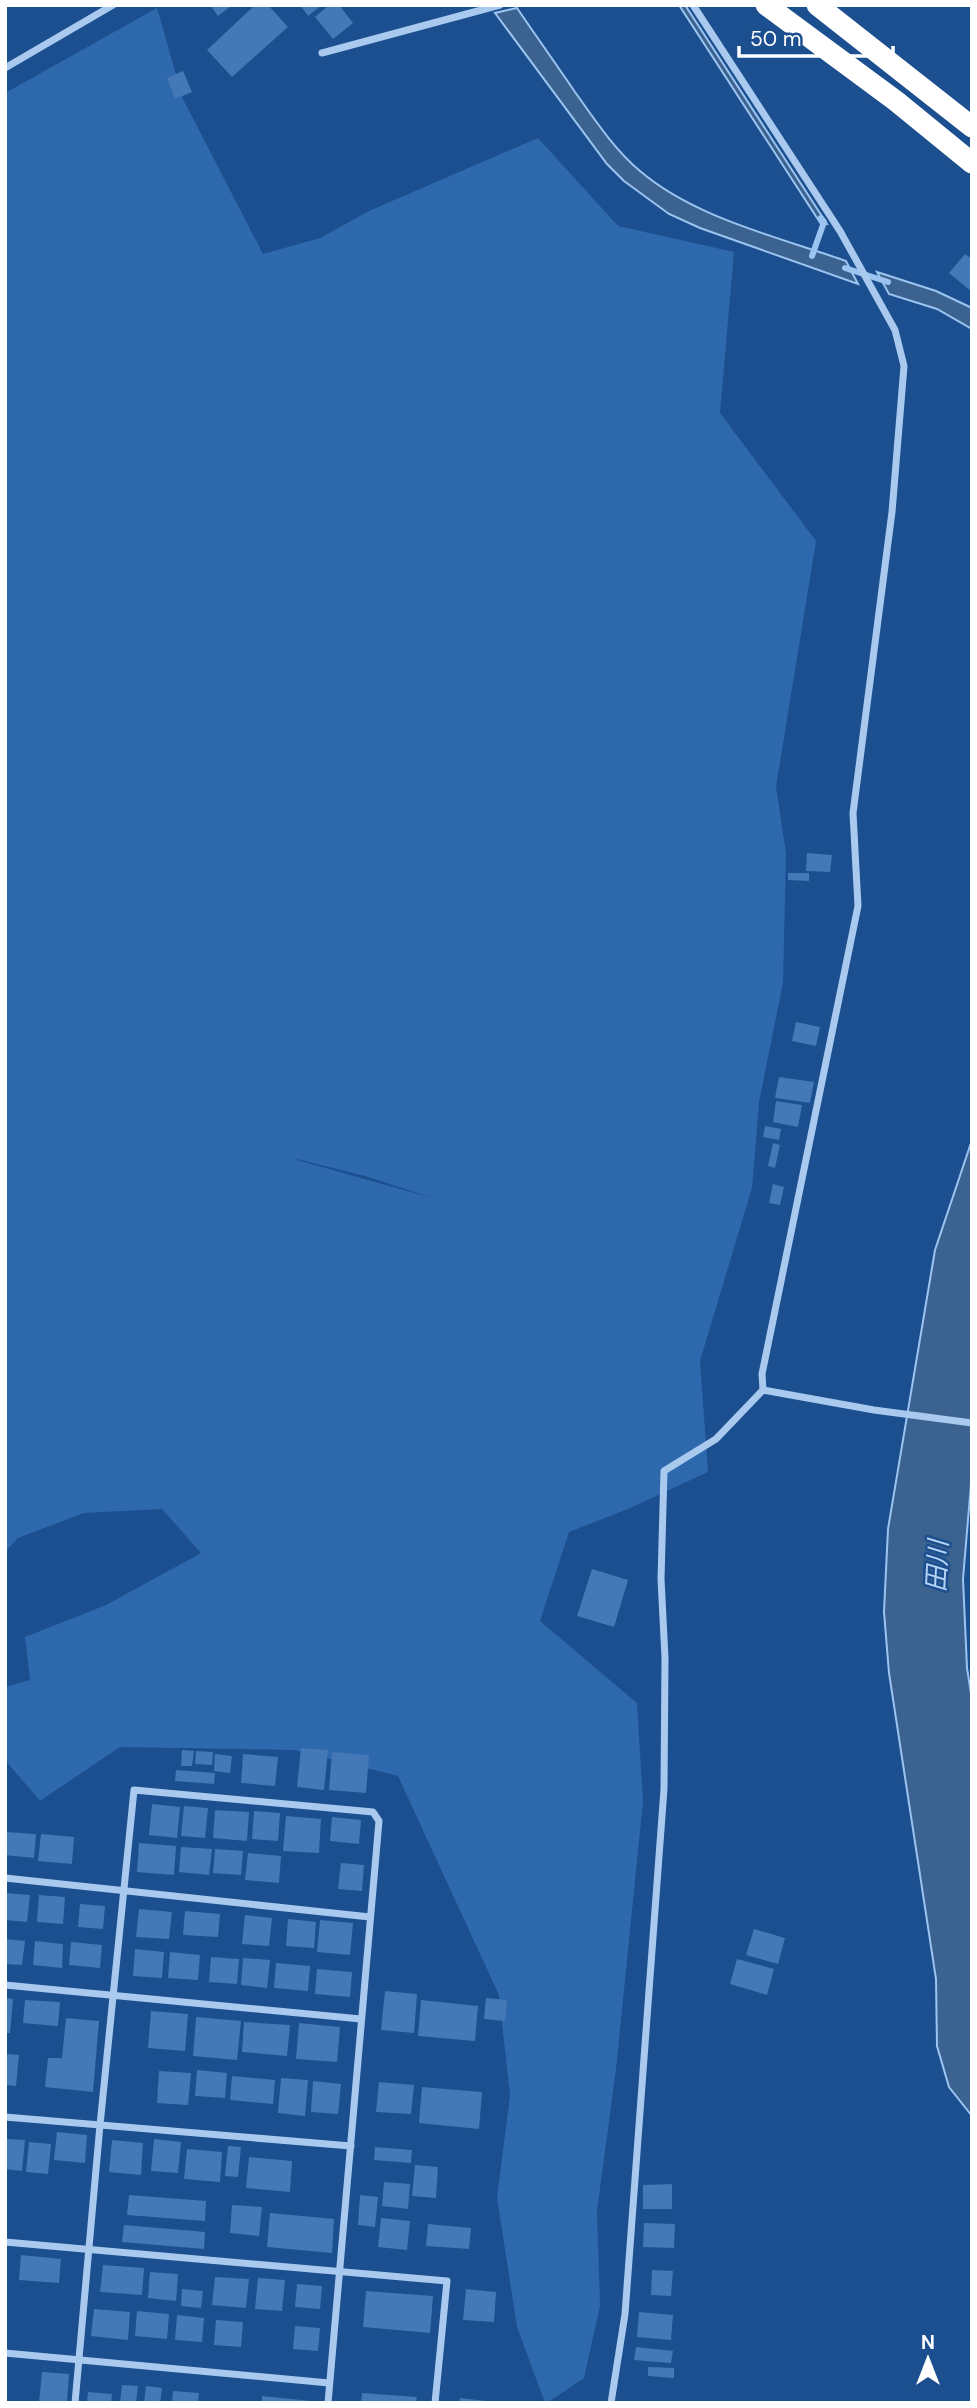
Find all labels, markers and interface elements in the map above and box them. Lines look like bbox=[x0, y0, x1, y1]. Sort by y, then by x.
scale bar bbox=[739, 14, 893, 58]
text: 50 m bbox=[750, 25, 801, 53]
water label: 田川 bbox=[919, 1536, 955, 1593]
north arrow bbox=[893, 2324, 963, 2394]
text: N bbox=[921, 2330, 935, 2355]

